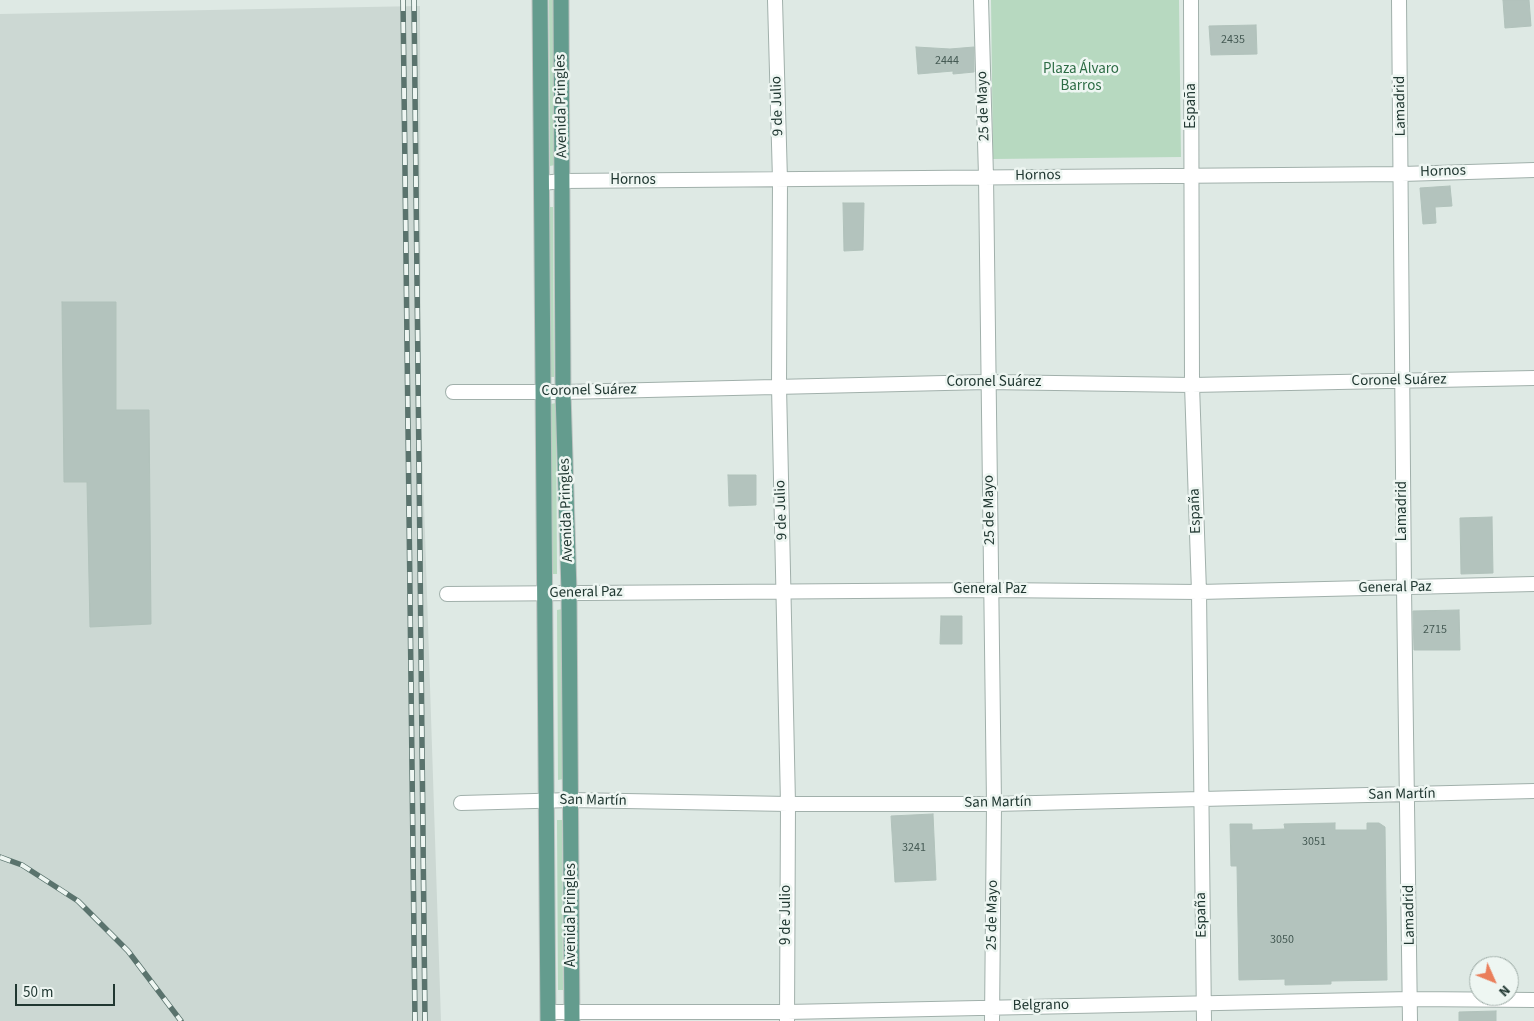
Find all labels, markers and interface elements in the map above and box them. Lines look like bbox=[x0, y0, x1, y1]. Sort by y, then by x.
house number: 2435 bbox=[1221, 33, 1245, 47]
street label: Avenida Pringles bbox=[552, 54, 572, 158]
house number: 2444 bbox=[935, 54, 959, 68]
park label: Plaza Álvaro Barros bbox=[1043, 61, 1119, 96]
street label: 25 de Mayo bbox=[974, 71, 994, 141]
street label: 9 de Julio bbox=[768, 76, 788, 136]
street label: Lamadrid bbox=[1391, 76, 1411, 136]
street label: España bbox=[1183, 83, 1201, 129]
street label: Hornos bbox=[1420, 162, 1466, 182]
street label: Hornos bbox=[1015, 167, 1061, 185]
street label: Hornos bbox=[610, 172, 656, 190]
street label: Coronel Suárez bbox=[1351, 371, 1447, 391]
street label: Coronel Suárez bbox=[947, 374, 1041, 392]
street label: Coronel Suárez bbox=[541, 381, 637, 401]
street label: Avenida Pringles bbox=[556, 458, 578, 562]
street label: 25 de Mayo bbox=[980, 475, 1000, 545]
street label: 9 de Julio bbox=[772, 480, 792, 540]
street label: Lamadrid bbox=[1394, 481, 1412, 541]
street label: España bbox=[1186, 488, 1206, 534]
street label: General Paz bbox=[1358, 578, 1432, 598]
street label: General Paz bbox=[953, 581, 1027, 599]
street label: General Paz bbox=[549, 583, 623, 603]
house number: 2715 bbox=[1423, 623, 1447, 637]
street label: San Martín bbox=[1368, 785, 1436, 805]
street label: San Martín bbox=[559, 791, 627, 811]
street label: San Martín bbox=[964, 793, 1032, 813]
house number: 3051 bbox=[1302, 835, 1326, 849]
house number: 3241 bbox=[902, 841, 926, 855]
street label: Avenida Pringles bbox=[563, 863, 581, 967]
street label: 25 de Mayo bbox=[983, 880, 1003, 950]
street label: 9 de Julio bbox=[778, 885, 796, 945]
street label: Lamadrid bbox=[1400, 885, 1420, 945]
street label: España bbox=[1193, 892, 1211, 938]
house number: 3050 bbox=[1270, 933, 1294, 947]
north arrow bbox=[1469, 956, 1519, 1006]
scale bar bbox=[18, 974, 118, 1006]
text: N bbox=[1494, 980, 1514, 1001]
text: 50 m bbox=[23, 982, 53, 1003]
street label: Belgrano bbox=[1013, 997, 1069, 1015]

